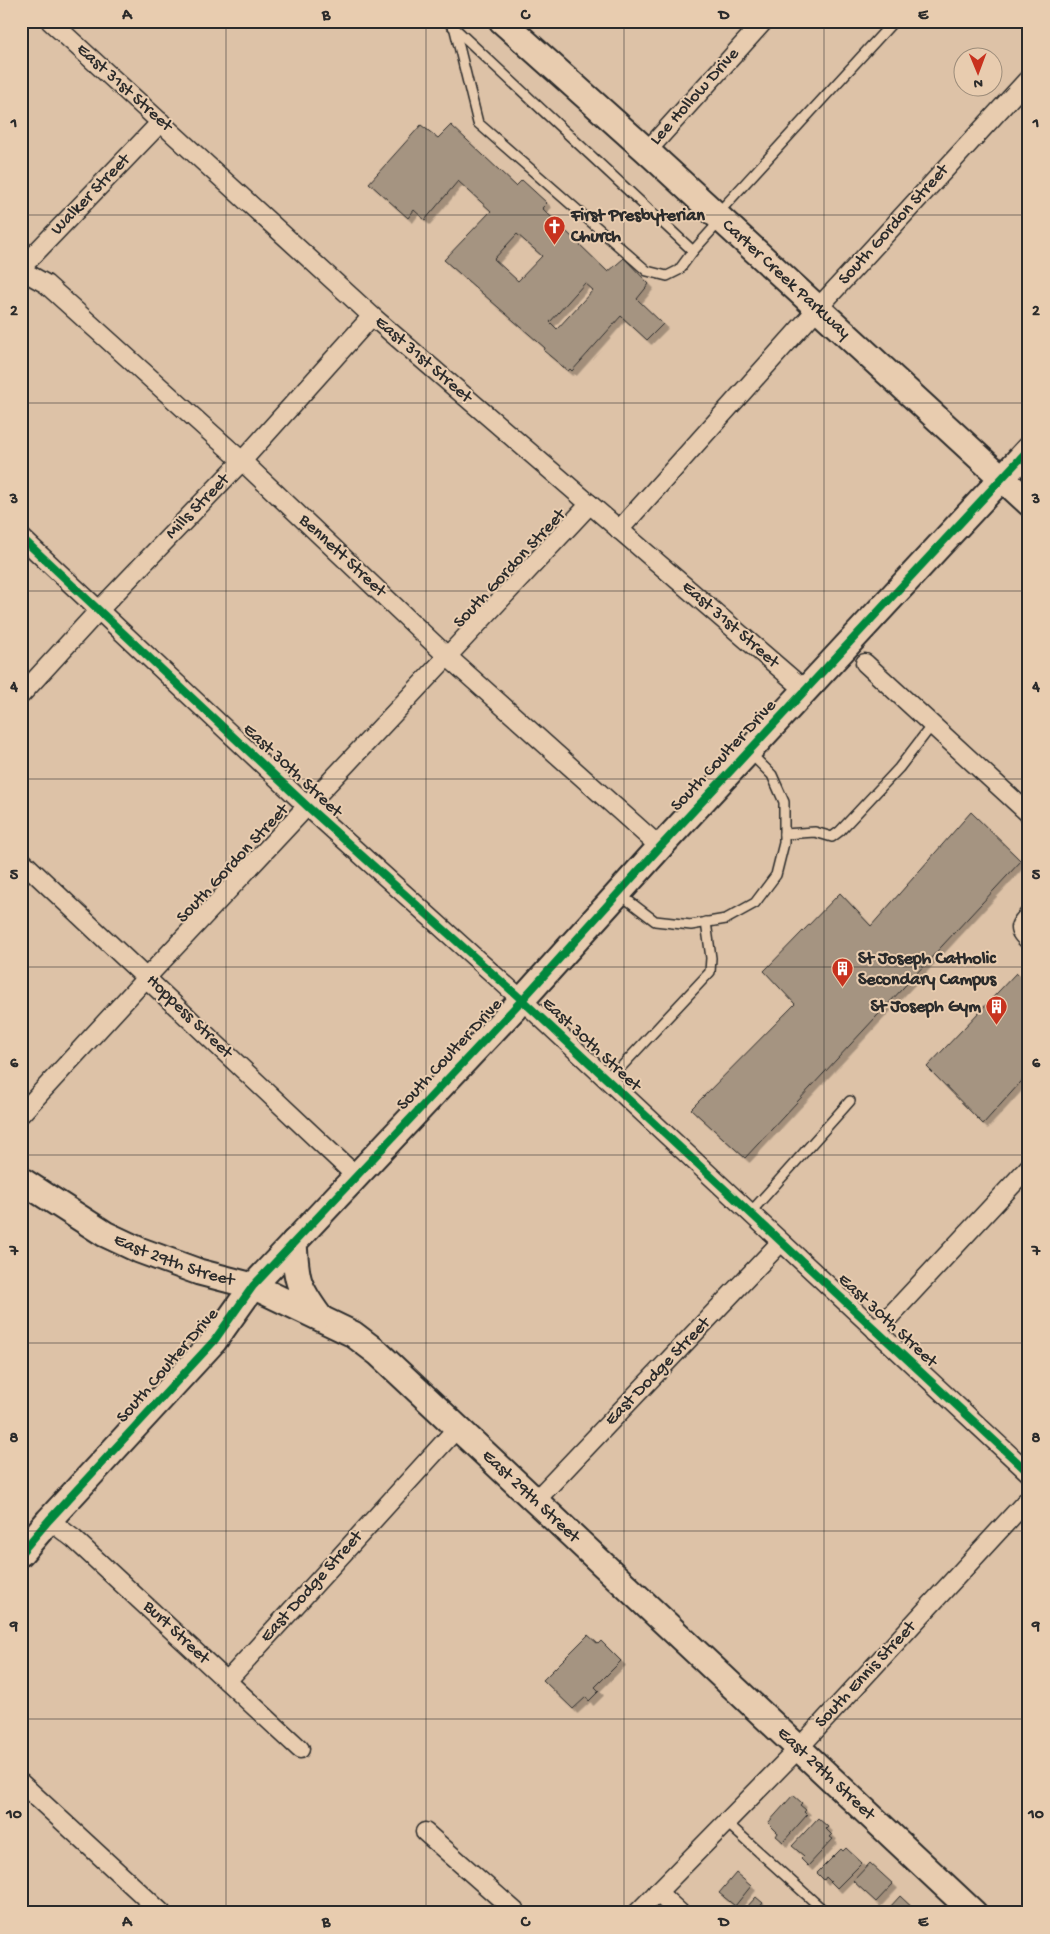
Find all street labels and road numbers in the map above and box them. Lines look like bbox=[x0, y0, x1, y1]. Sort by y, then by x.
street label: East 31st Street bbox=[72, 39, 178, 138]
street label: Lee Hollow Drive bbox=[646, 43, 745, 150]
street label: Walker Street bbox=[47, 149, 136, 240]
street label: South Gordon Street bbox=[834, 159, 955, 290]
street label: Carter Creek Parkway bbox=[717, 215, 855, 344]
street label: East 31st Street bbox=[370, 312, 477, 409]
street label: Mills Street bbox=[162, 469, 236, 544]
street label: South Gordon Street bbox=[449, 504, 572, 633]
street label: Bennett Street bbox=[293, 510, 391, 603]
street label: East 31st Street bbox=[677, 577, 784, 674]
street label: South Coulter Drive bbox=[667, 695, 782, 816]
street label: East 30th Street bbox=[238, 720, 347, 824]
street label: South Gordon Street bbox=[172, 799, 295, 928]
street label: Hoppess Street bbox=[141, 970, 238, 1065]
street label: South Coulter Drive bbox=[393, 994, 508, 1115]
street label: East 30th Street bbox=[537, 994, 646, 1098]
street label: East 29th Street bbox=[110, 1229, 238, 1292]
street label: East 30th Street bbox=[833, 1270, 942, 1374]
street label: South Coulter Drive bbox=[112, 1304, 224, 1428]
street label: East Dodge Street bbox=[601, 1312, 716, 1431]
street label: East 29th Street bbox=[477, 1445, 585, 1549]
street label: East Dodge Street bbox=[256, 1526, 369, 1647]
street label: Burt Street bbox=[138, 1596, 215, 1670]
street label: South Ennis Street bbox=[811, 1616, 922, 1733]
street label: East 29th Street bbox=[773, 1723, 880, 1826]

